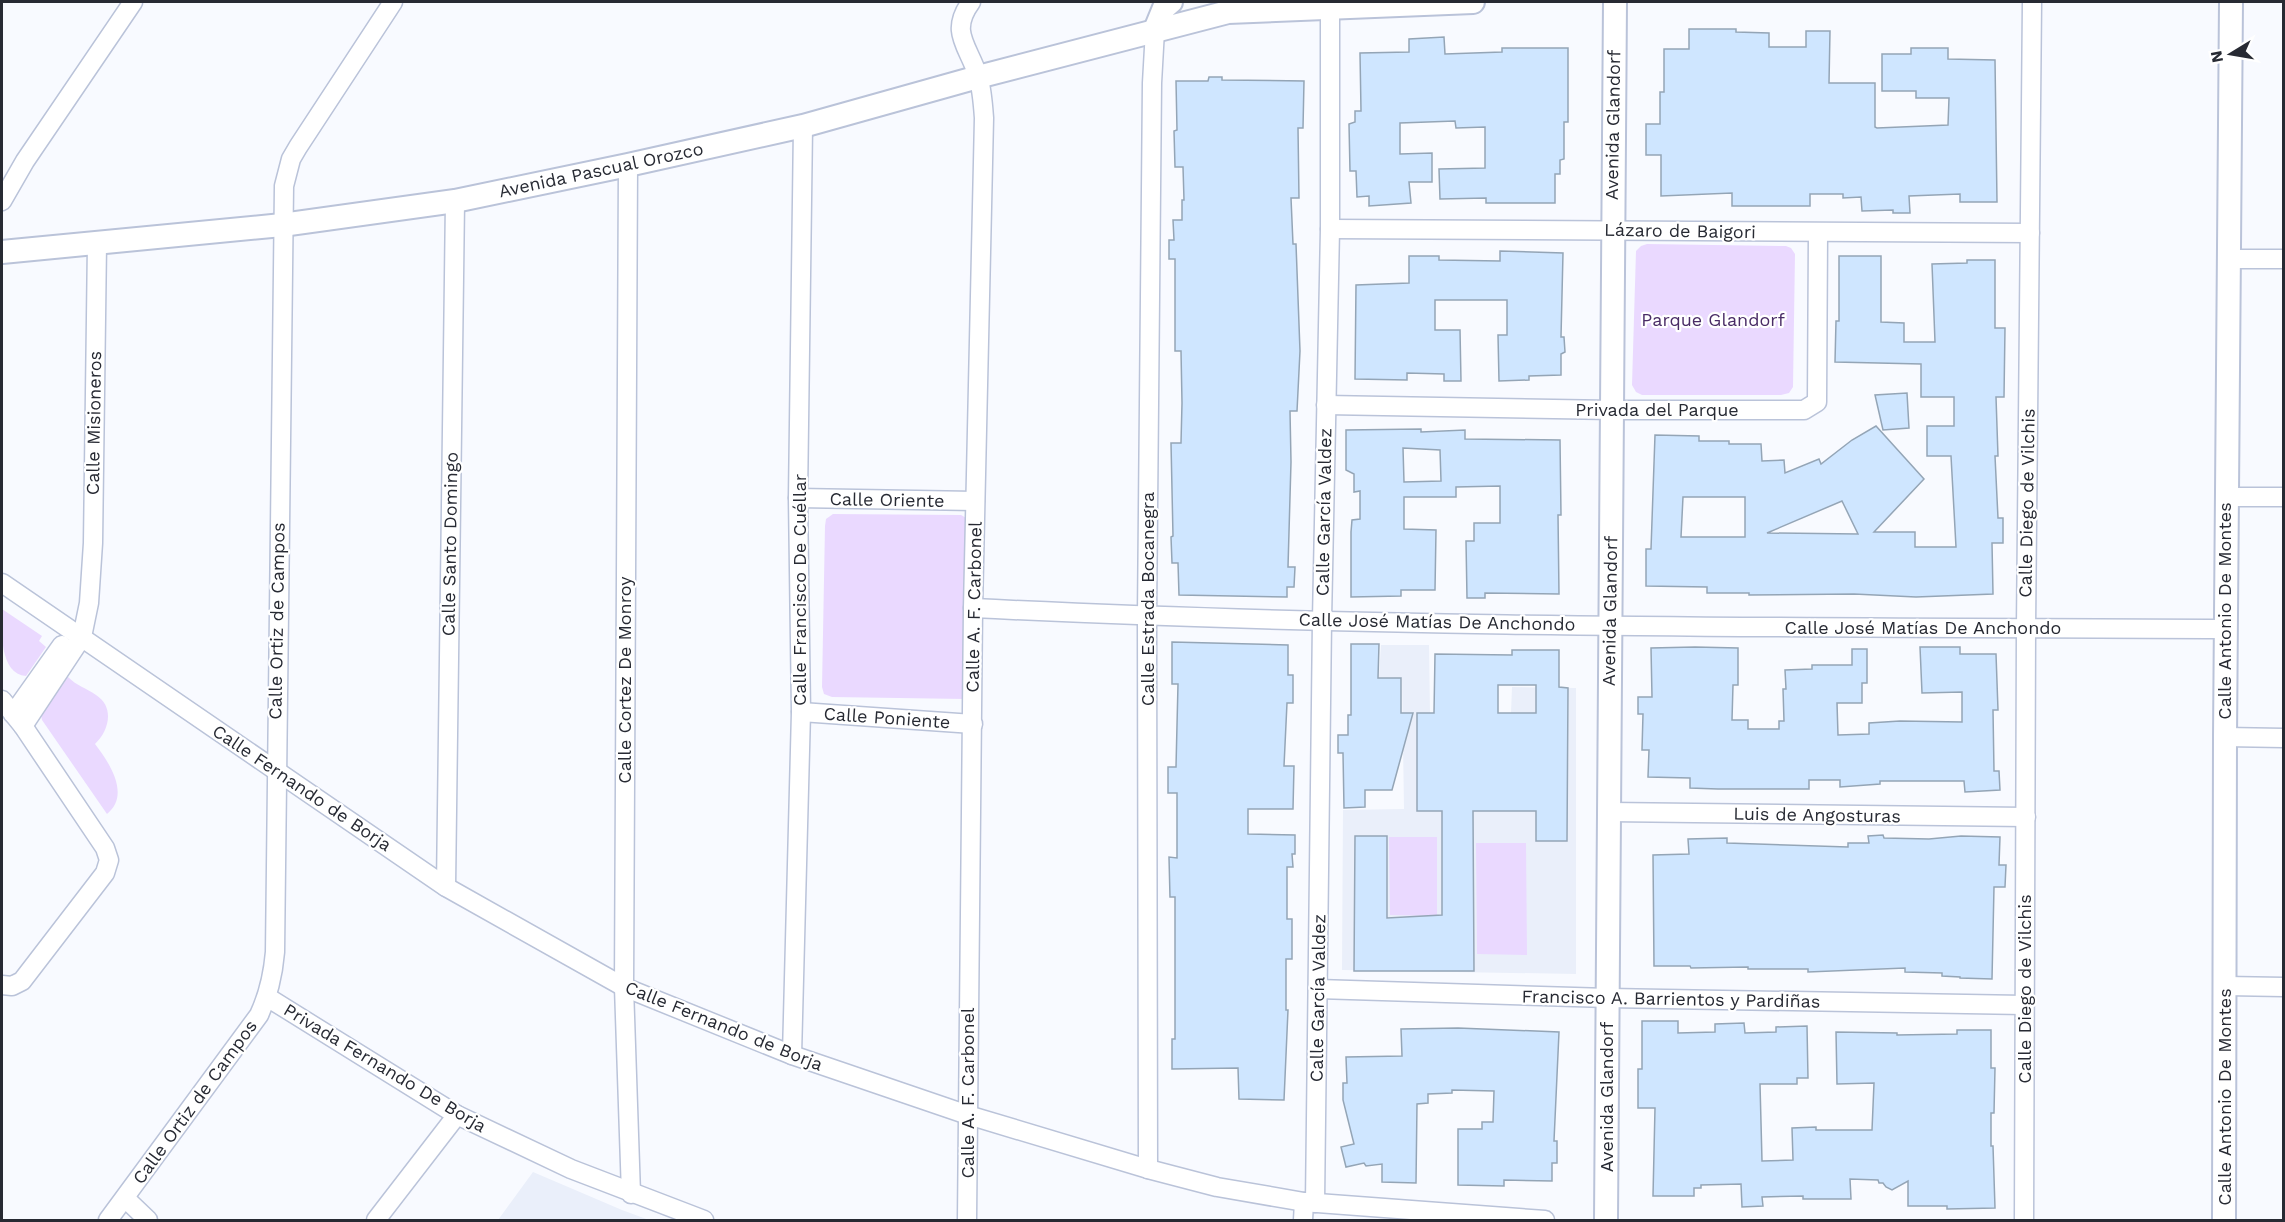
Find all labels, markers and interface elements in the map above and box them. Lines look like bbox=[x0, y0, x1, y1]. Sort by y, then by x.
north arrow bbox=[2201, 24, 2261, 84]
text: N bbox=[2206, 49, 2227, 64]
street label: Avenida Glandorf bbox=[1601, 50, 1624, 200]
street label: Avenida Pascual Orozco bbox=[497, 138, 705, 201]
street label: Lázaro de Baigori bbox=[1604, 219, 1756, 242]
park label: Parque Glandorf bbox=[1641, 309, 1785, 330]
street label: Calle Misioneros bbox=[82, 351, 105, 495]
street label: Privada del Parque bbox=[1575, 399, 1739, 420]
street label: Calle Diego de Vilchis bbox=[2014, 408, 2039, 598]
street label: Calle García Valdez bbox=[1312, 428, 1335, 596]
street label: Calle Santo Domingo bbox=[437, 452, 462, 636]
street label: Calle Francisco De Cuéllar bbox=[789, 474, 810, 706]
street label: Calle Oriente bbox=[829, 488, 945, 511]
street label: Calle Estrada Bocanegra bbox=[1137, 492, 1158, 706]
street label: Calle Antonio De Montes bbox=[2214, 502, 2235, 720]
street label: Calle A. F. Carbonel bbox=[962, 521, 986, 693]
street label: Calle Ortiz de Campos bbox=[264, 522, 289, 720]
street label: Avenida Glandorf bbox=[1598, 536, 1621, 686]
street label: Calle Cortez De Monroy bbox=[614, 576, 635, 784]
street label: Calle José Matías De Anchondo bbox=[1298, 609, 1576, 634]
street label: Calle José Matías De Anchondo bbox=[1785, 617, 2061, 638]
street label: Calle Poniente bbox=[823, 703, 951, 732]
street label: Calle Fernando de Borja bbox=[209, 720, 396, 855]
street label: Luis de Angosturas bbox=[1733, 803, 1901, 826]
street label: Calle Diego de Vilchis bbox=[2014, 894, 2035, 1084]
street label: Calle García Valdez bbox=[1306, 914, 1329, 1082]
street label: Calle Fernando de Borja bbox=[622, 976, 826, 1075]
street label: Francisco A. Barrientos y Pardiñas bbox=[1521, 985, 1821, 1012]
street label: Calle Antonio De Montes bbox=[2214, 988, 2235, 1206]
street label: Privada Fernando De Borja bbox=[280, 999, 490, 1136]
street label: Calle A. F. Carbonel bbox=[957, 1007, 978, 1179]
street label: Calle Ortiz de Campos bbox=[128, 1016, 261, 1188]
street label: Avenida Glandorf bbox=[1596, 1022, 1617, 1172]

